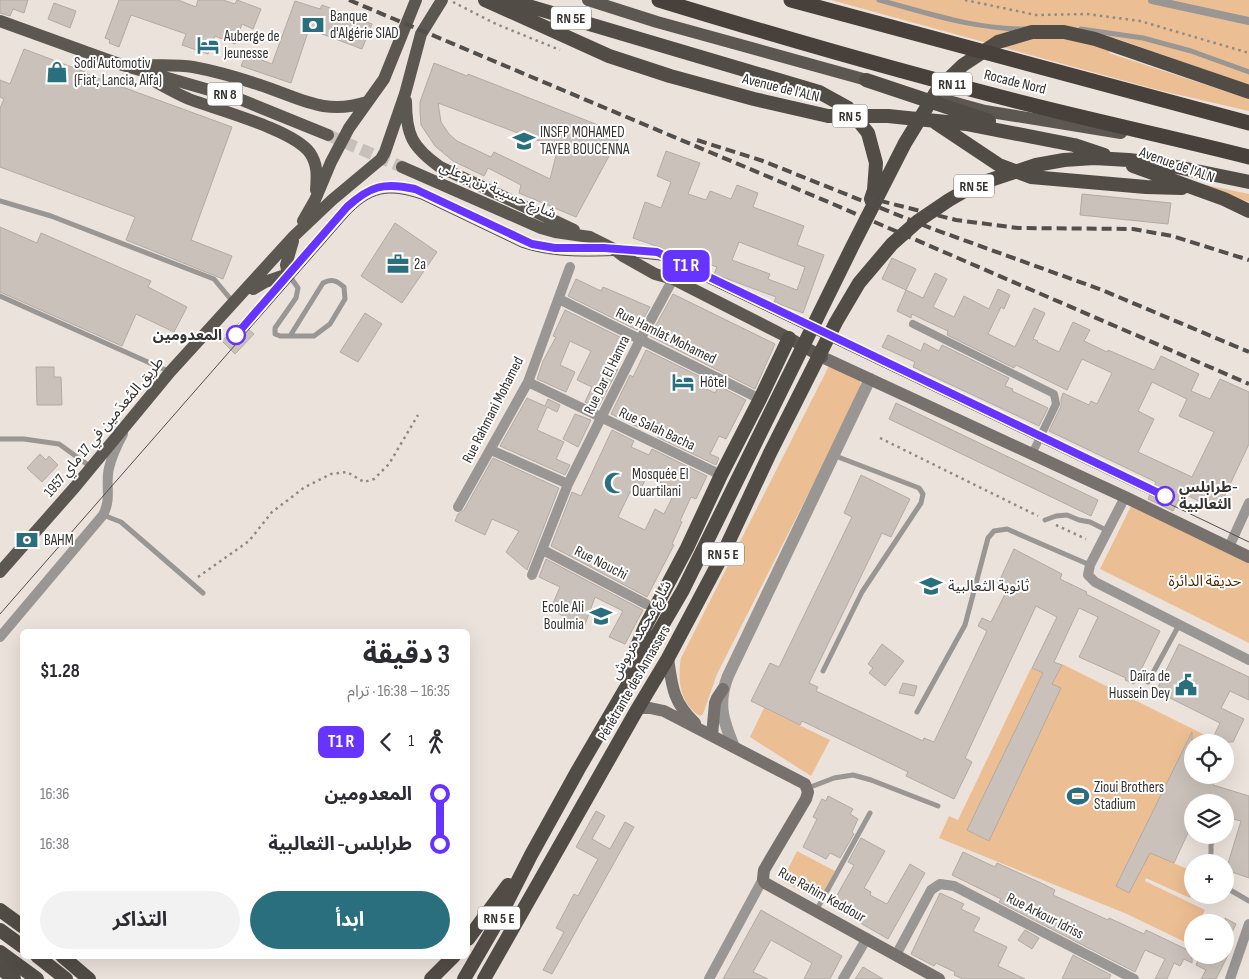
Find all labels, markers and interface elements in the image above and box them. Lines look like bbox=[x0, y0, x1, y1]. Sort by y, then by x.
place label: Banque d'Algérie SIAD bbox=[330, 7, 399, 43]
road number: RN 5E bbox=[551, 7, 591, 30]
bank icon: Banque d'Algérie SIAD bbox=[300, 12, 326, 38]
place label: Auberge de Jeunesse bbox=[223, 27, 279, 63]
hotel icon: Auberge de Jeunesse bbox=[195, 32, 221, 58]
place label: Sodi Automotiv (Fiat, Lancia, Alfa) bbox=[74, 54, 162, 90]
shop icon: Sodi Automotiv (Fiat, Lancia, Alfa) bbox=[44, 59, 70, 85]
street label: Rocade Nord bbox=[982, 65, 1048, 99]
street label: Avenue de l'ALN bbox=[740, 69, 821, 107]
road number: RN 11 bbox=[932, 72, 972, 96]
road number: RN 8 bbox=[208, 82, 242, 106]
road number: RN 5 bbox=[832, 104, 868, 128]
place label: INSFP MOHAMED TAYEB BOUCENNA bbox=[540, 123, 630, 159]
school or university icon: INSFP MOHAMED TAYEB BOUCENNA bbox=[511, 128, 537, 154]
street label: Avenue de l'ALN bbox=[1136, 142, 1217, 187]
street label: شارع حسيبة بن بوعلي bbox=[436, 157, 560, 225]
road number: RN 5E bbox=[954, 175, 994, 198]
line badge: T1 R bbox=[651, 250, 721, 282]
office icon: 2a bbox=[385, 251, 411, 277]
place label: 2a bbox=[414, 255, 426, 274]
text: T1 R bbox=[673, 255, 699, 276]
street label: Rue Hamlat Mohamed bbox=[613, 303, 719, 369]
marker: المعدومين bbox=[226, 325, 246, 345]
place label: المعدومين bbox=[153, 326, 222, 345]
street label: Rue Dar El Hamra bbox=[580, 332, 634, 418]
street label: طريق المُعدَمين في 17 ماي 1957 bbox=[40, 353, 169, 502]
street label: Rue Rahmani Mohamed bbox=[458, 354, 528, 466]
hotel icon: Hôtel bbox=[670, 369, 696, 395]
place label: Hôtel bbox=[700, 373, 727, 392]
street label: Rue Salah Bacha bbox=[616, 403, 698, 455]
place label: Mosquée El Ouartilani bbox=[632, 465, 688, 501]
mosque icon: Mosquée El Ouartilani bbox=[602, 470, 628, 496]
place label: طرابلس- الثعالبية bbox=[1179, 478, 1238, 514]
marker: طرابلس- الثعالبية bbox=[1155, 486, 1175, 506]
bank icon: BAHM bbox=[14, 527, 40, 553]
place label: BAHM bbox=[44, 531, 74, 550]
street label: Rue Nouchi bbox=[571, 542, 631, 584]
road number: RN 5 E bbox=[702, 542, 744, 566]
park label: حديقة الدائرة bbox=[1169, 572, 1242, 591]
school or university icon: ثانوية الثعالبية bbox=[918, 573, 944, 599]
street label: شارع محمد مربوش bbox=[606, 577, 678, 684]
place label: ثانوية الثعالبية bbox=[948, 577, 1029, 596]
place label: Ecole Ali Boulmia bbox=[542, 598, 584, 634]
school or university icon: Ecole Ali Boulmia bbox=[588, 603, 614, 629]
street label: Pénétrante des Annassers bbox=[593, 622, 675, 744]
text: 3 دقيقة bbox=[363, 638, 450, 671]
text: $1.28 bbox=[40, 660, 80, 683]
place label: Daïra de Hussein Dey bbox=[1109, 667, 1170, 703]
public building icon: Daïra de Hussein Dey bbox=[1173, 672, 1199, 698]
text: 16:35 – 16:38 · ترام bbox=[347, 682, 450, 701]
icon: back bbox=[372, 728, 400, 756]
icon: walk bbox=[422, 728, 450, 756]
text: T1 R bbox=[328, 731, 354, 752]
text: 1 bbox=[408, 732, 414, 751]
map controls bbox=[1184, 734, 1234, 964]
button: locate bbox=[1184, 734, 1234, 784]
place label: Zioui Brothers Stadium bbox=[1094, 778, 1164, 814]
text: المعدومين bbox=[324, 783, 412, 806]
sports icon: Zioui Brothers Stadium bbox=[1065, 783, 1091, 809]
text: 16:36 bbox=[40, 785, 69, 804]
button: layers bbox=[1184, 794, 1234, 844]
text: طرابلس- الثعالبية bbox=[268, 833, 412, 856]
text: 16:38 bbox=[40, 835, 69, 854]
button: + bbox=[1184, 854, 1234, 904]
street label: Rue Rahim Keddour bbox=[775, 863, 870, 927]
street label: Rue Arkour Idriss bbox=[1003, 888, 1087, 944]
button: التذاكر bbox=[40, 891, 240, 949]
button: ابدأ bbox=[250, 891, 450, 949]
road number: RN 5 E bbox=[478, 906, 520, 930]
button: − bbox=[1184, 914, 1234, 964]

